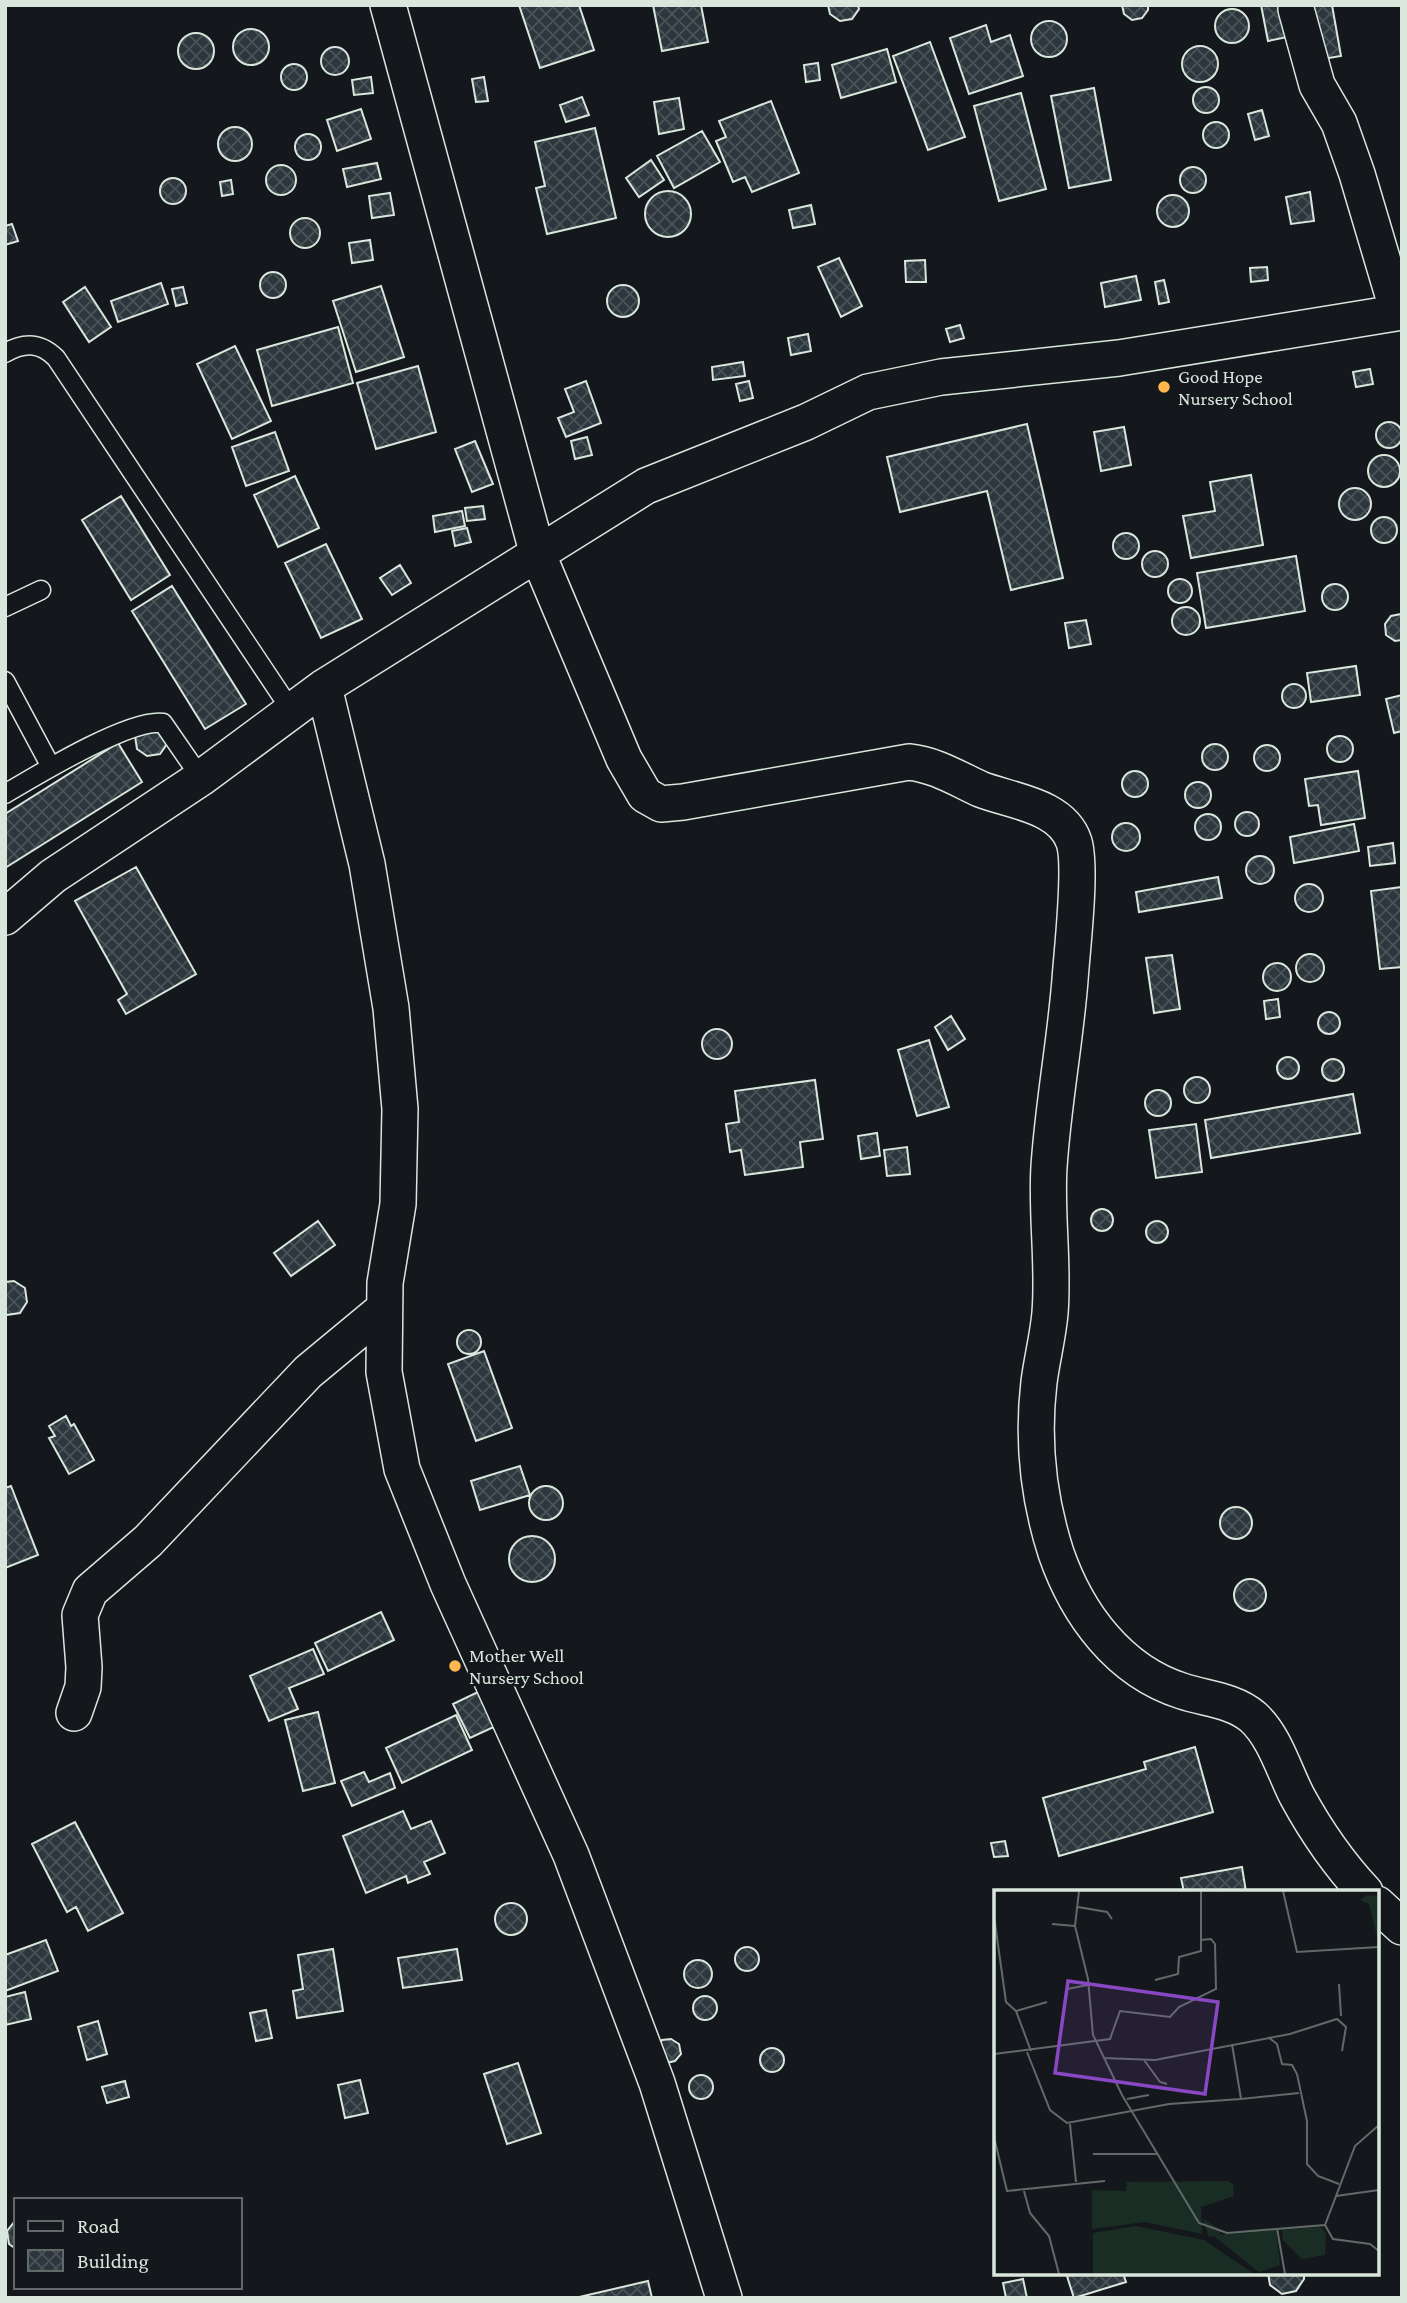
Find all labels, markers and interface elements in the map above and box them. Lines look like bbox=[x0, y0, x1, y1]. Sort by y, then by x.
place label: Good Hope Nursery School bbox=[1178, 366, 1293, 409]
marker: Good Hope Nursery School bbox=[1156, 379, 1172, 395]
place label: Mother Well Nursery School bbox=[469, 1645, 584, 1688]
marker: Mother Well Nursery School bbox=[447, 1658, 463, 1674]
inset map bbox=[994, 1890, 1379, 2275]
legend bbox=[14, 2198, 242, 2289]
text: Road bbox=[77, 2214, 120, 2238]
text: Building bbox=[77, 2249, 149, 2273]

